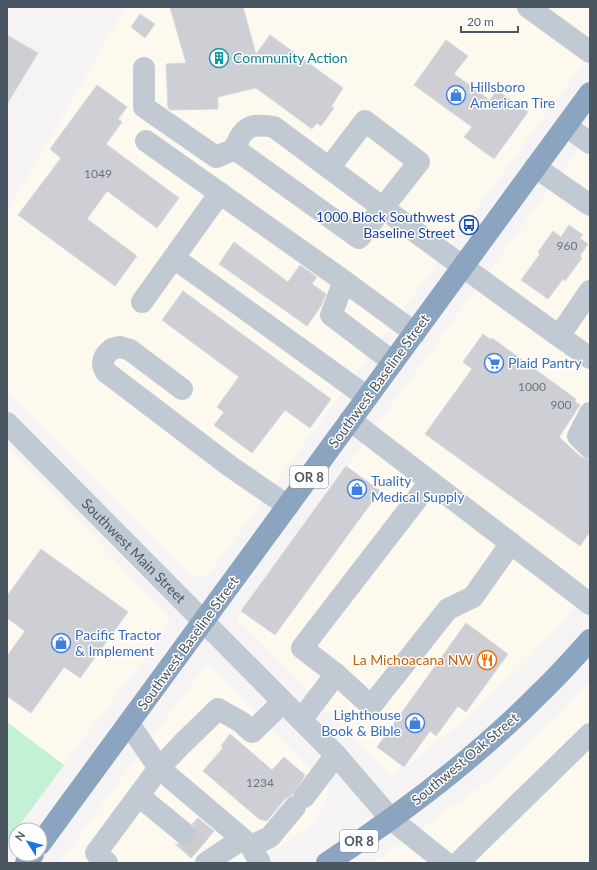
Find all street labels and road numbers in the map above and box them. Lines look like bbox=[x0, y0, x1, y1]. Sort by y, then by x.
street label: Southwest Baseline Street bbox=[324, 311, 433, 451]
road number: OR 8 bbox=[290, 466, 328, 488]
street label: Southwest Main Street bbox=[79, 495, 190, 606]
street label: Southwest Baseline Street bbox=[133, 573, 242, 713]
street label: Southwest Oak Street bbox=[408, 709, 522, 808]
road number: OR 8 bbox=[340, 830, 378, 852]

